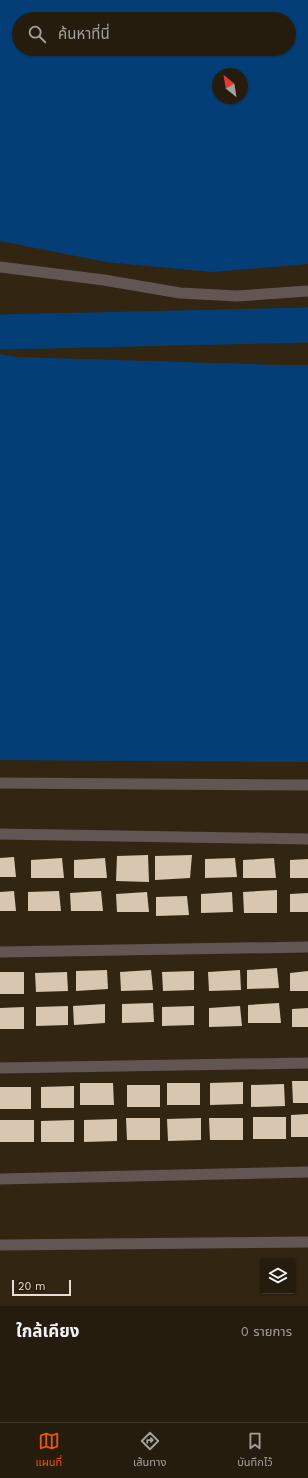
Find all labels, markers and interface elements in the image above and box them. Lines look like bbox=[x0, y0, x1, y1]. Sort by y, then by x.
search box bbox=[12, 12, 296, 56]
icon: search bbox=[26, 23, 48, 45]
text: ค้นหาที่นี่ bbox=[58, 25, 110, 43]
north arrow bbox=[212, 68, 248, 104]
map controls bbox=[260, 1258, 296, 1294]
button: layers bbox=[260, 1258, 296, 1294]
scale bar bbox=[12, 1278, 71, 1297]
text: 20 m bbox=[18, 1280, 46, 1293]
text: ใกล้เคียง bbox=[16, 1321, 79, 1341]
text: 0 รายการ bbox=[241, 1324, 292, 1339]
tab: แผนที่ bbox=[35, 1430, 62, 1471]
tab: เส้นทาง bbox=[133, 1430, 166, 1471]
tab: บันทึกไว้ bbox=[237, 1430, 273, 1471]

